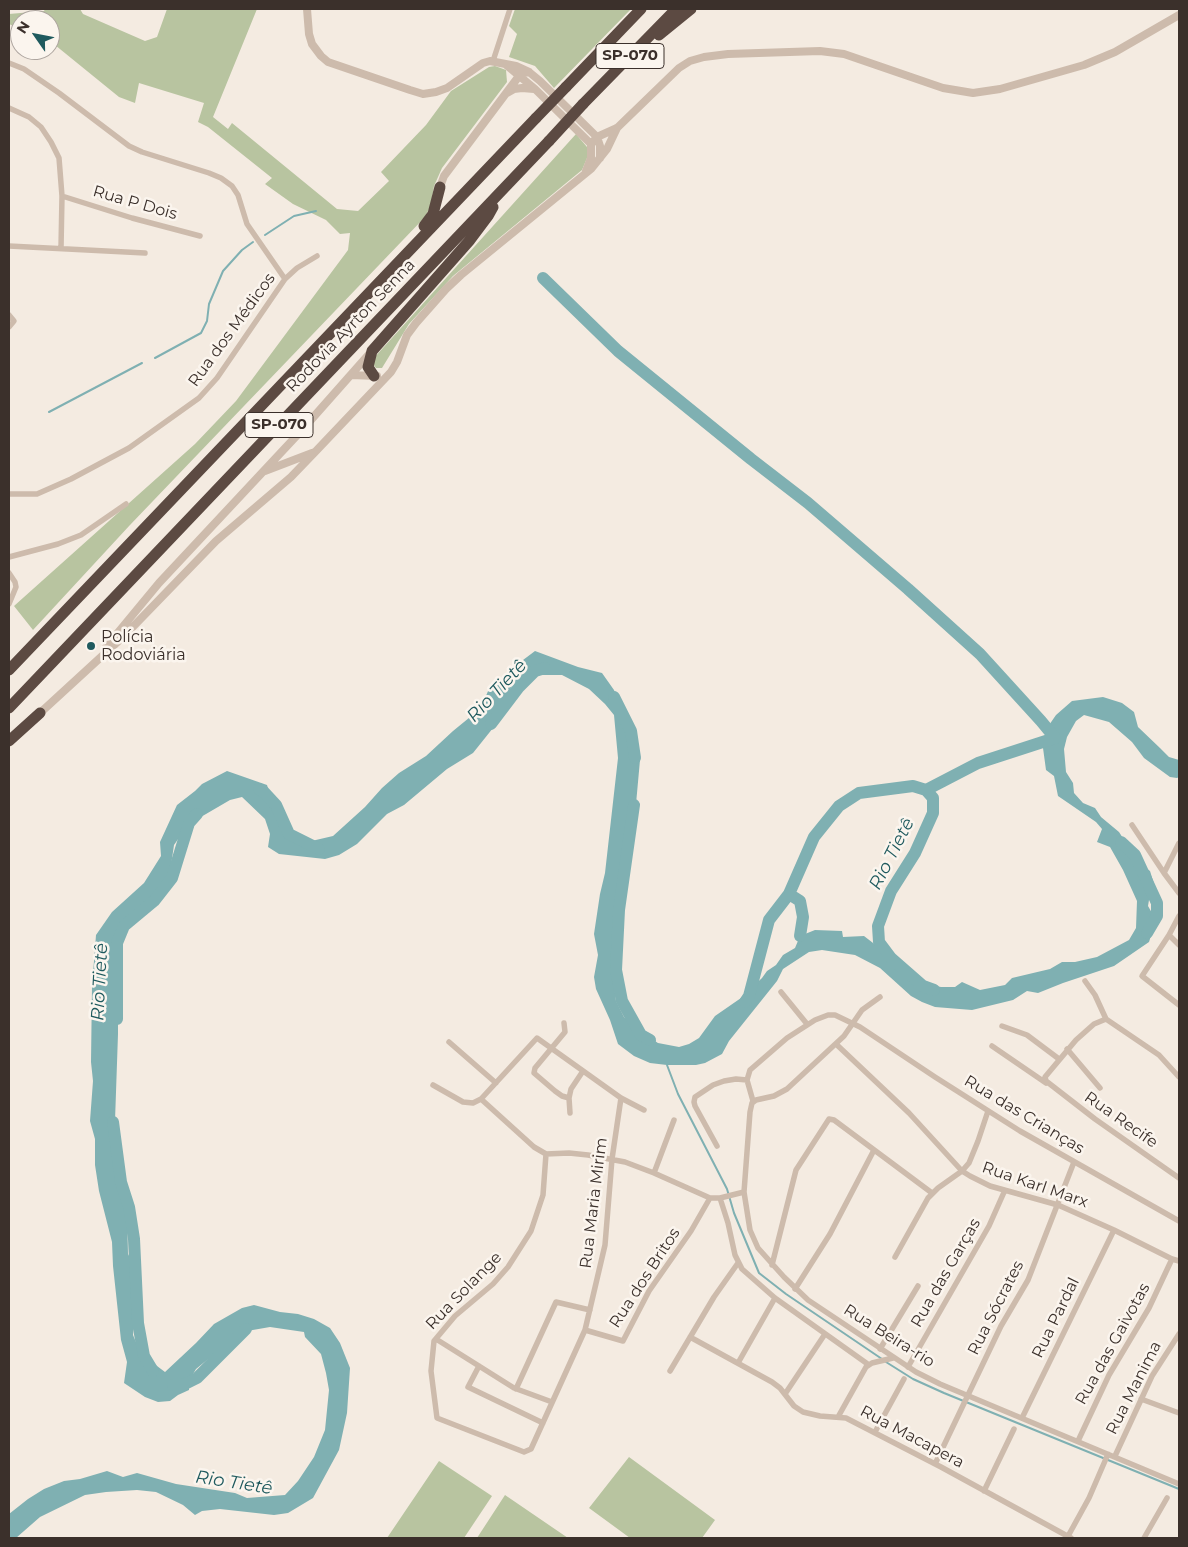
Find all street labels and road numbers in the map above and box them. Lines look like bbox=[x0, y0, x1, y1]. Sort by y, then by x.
road number: SP-070 bbox=[596, 44, 664, 68]
street label: Rua P Dois bbox=[91, 182, 179, 224]
street label: Rodovia Ayrton Senna bbox=[283, 256, 419, 396]
street label: Rua dos Médicos bbox=[184, 269, 280, 391]
road number: SP-070 bbox=[245, 412, 313, 438]
street label: Rua das Crianças bbox=[960, 1072, 1088, 1158]
street label: Rua Recife bbox=[1081, 1088, 1161, 1152]
street label: Rua Maria Mirim bbox=[576, 1136, 612, 1270]
street label: Rua Karl Marx bbox=[979, 1158, 1091, 1212]
street label: Rua das Garças bbox=[907, 1215, 985, 1331]
street label: Rua dos Britos bbox=[606, 1224, 684, 1332]
street label: Rua Solange bbox=[422, 1248, 506, 1334]
street label: Rua Sócrates bbox=[964, 1257, 1028, 1359]
street label: Rua Pardal bbox=[1028, 1274, 1084, 1362]
street label: Rua das Gaivotas bbox=[1072, 1280, 1154, 1408]
street label: Rua Beira-rio bbox=[840, 1300, 938, 1372]
street label: Rua Manima bbox=[1102, 1338, 1166, 1438]
street label: Rua Macapera bbox=[857, 1402, 967, 1472]

